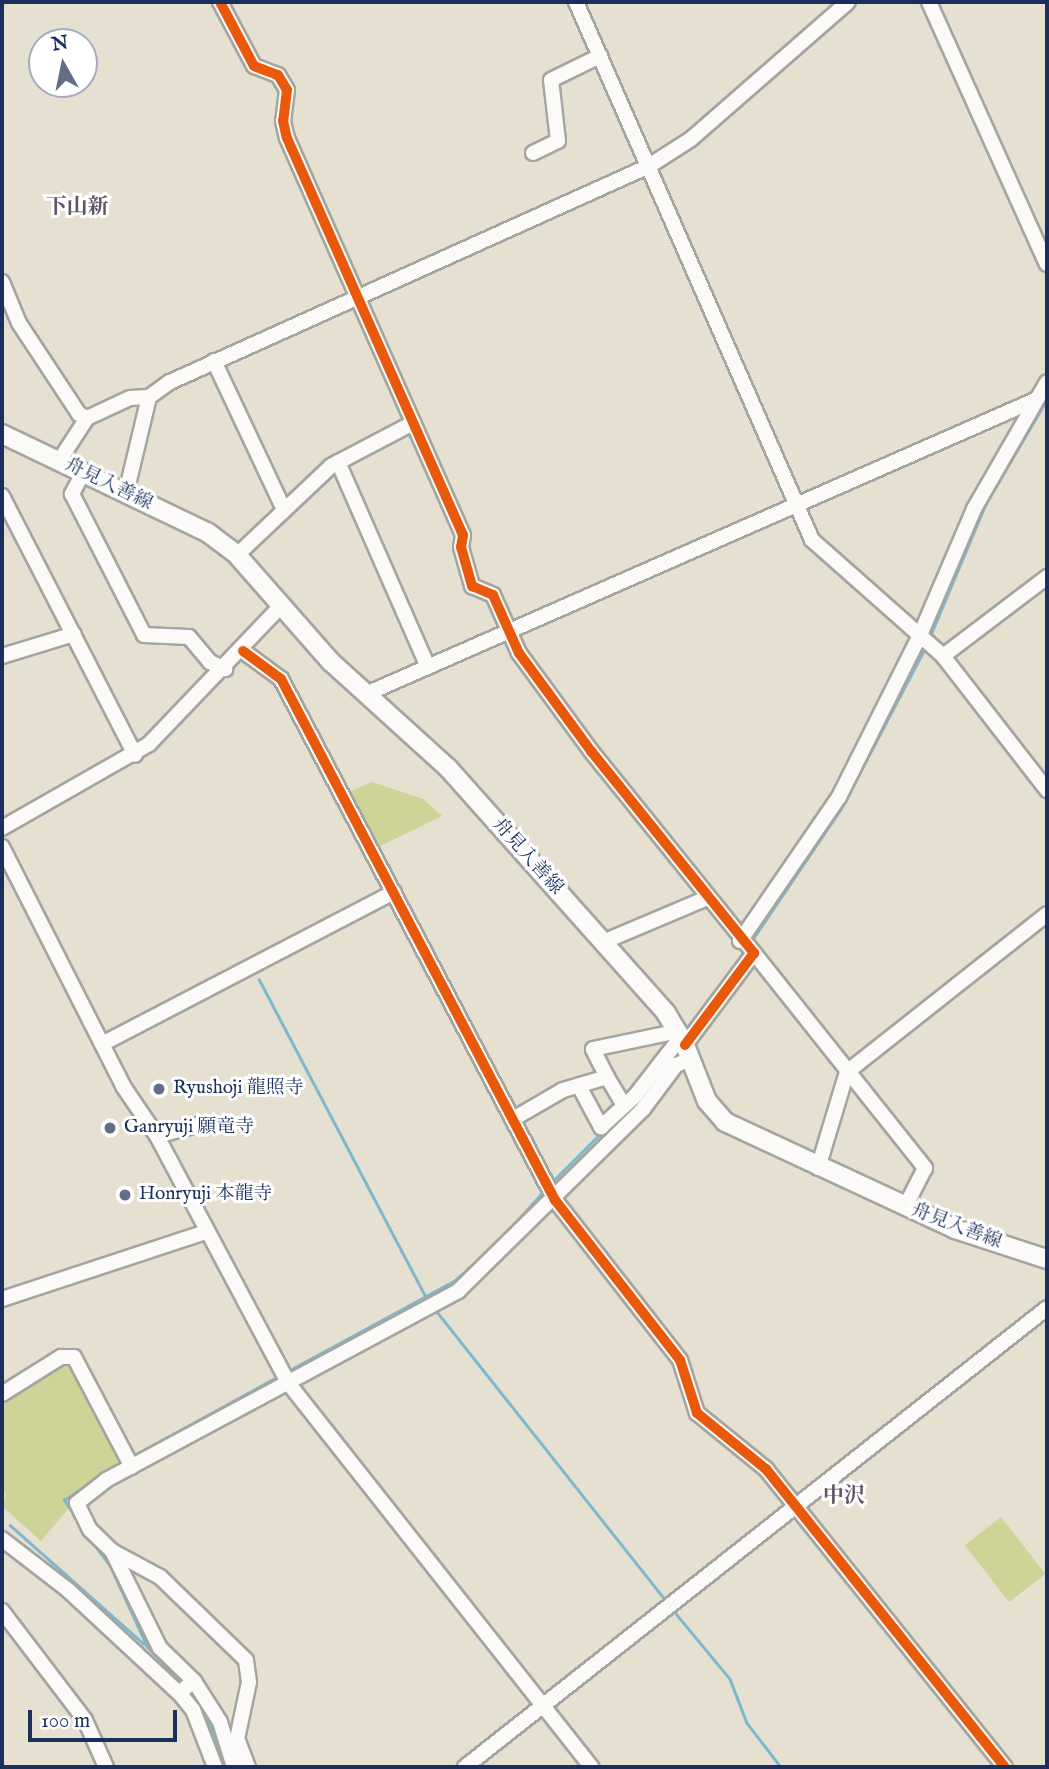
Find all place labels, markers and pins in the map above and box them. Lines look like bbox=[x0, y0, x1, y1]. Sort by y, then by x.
place label: Ryushoji 龍照寺 bbox=[173, 1078, 304, 1100]
marker: Ryushoji 龍照寺 bbox=[151, 1081, 167, 1097]
place label: Ganryuji 願竜寺 bbox=[124, 1117, 254, 1139]
marker: Ganryuji 願竜寺 bbox=[102, 1120, 118, 1136]
place label: Honryuji 本龍寺 bbox=[139, 1184, 272, 1206]
marker: Honryuji 本龍寺 bbox=[117, 1187, 133, 1203]

